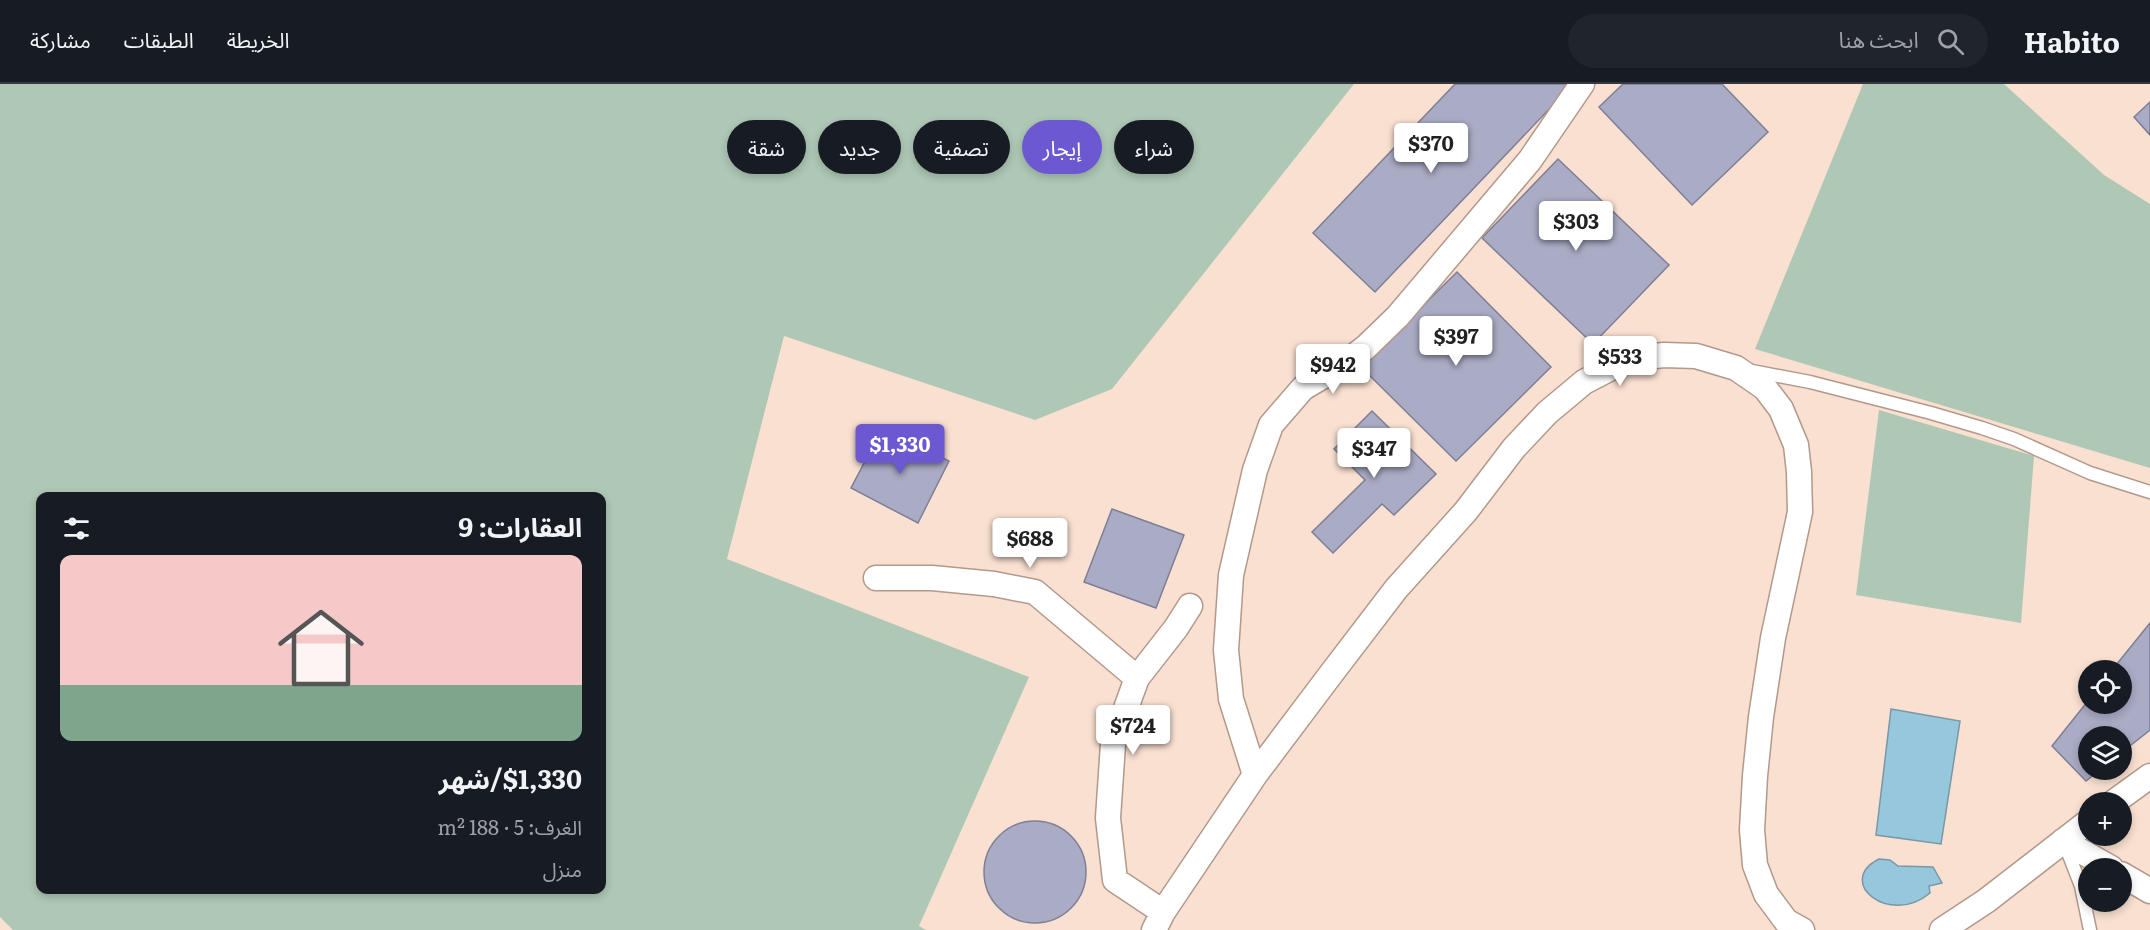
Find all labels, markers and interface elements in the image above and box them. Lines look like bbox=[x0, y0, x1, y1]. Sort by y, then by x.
search box bbox=[1568, 14, 1988, 68]
text: Habito bbox=[2024, 20, 2120, 62]
text: ابحث هنا bbox=[1839, 22, 1919, 55]
text: مشاركة bbox=[30, 23, 91, 54]
text: الطبقات bbox=[124, 23, 194, 54]
text: الخريطة bbox=[227, 23, 290, 54]
icon: search bbox=[1934, 25, 1967, 58]
chip: شقة bbox=[727, 120, 806, 174]
chip: جديد bbox=[818, 120, 901, 174]
chip: تصفية bbox=[913, 120, 1010, 174]
chip: إيجار bbox=[1022, 120, 1102, 174]
chip: شراء bbox=[1114, 120, 1194, 174]
pin: $370 bbox=[1395, 123, 1467, 174]
text: $370 bbox=[1408, 127, 1454, 157]
pin: $303 bbox=[1540, 201, 1612, 252]
text: $303 bbox=[1553, 205, 1599, 235]
pin: $397 bbox=[1420, 316, 1492, 367]
text: $397 bbox=[1433, 320, 1479, 350]
pin: $533 bbox=[1584, 336, 1656, 387]
text: $533 bbox=[1598, 340, 1642, 370]
pin: $942 bbox=[1297, 344, 1369, 395]
text: $942 bbox=[1310, 348, 1356, 378]
pin: $1,330 bbox=[851, 424, 949, 475]
text: $1,330 bbox=[870, 428, 930, 458]
pin: $347 bbox=[1338, 428, 1410, 479]
text: $347 bbox=[1351, 432, 1397, 462]
text: العقارات: 9 bbox=[458, 506, 582, 545]
icon: filters bbox=[60, 512, 93, 545]
pin: $688 bbox=[994, 518, 1066, 569]
text: $688 bbox=[1006, 522, 1054, 552]
icon: home bbox=[267, 594, 375, 702]
map controls bbox=[2078, 660, 2132, 912]
button: locate bbox=[2078, 660, 2132, 714]
pin: $724 bbox=[1097, 705, 1169, 756]
text: $724 bbox=[1110, 709, 1156, 739]
button: layers bbox=[2078, 726, 2132, 780]
text: $1,330/شهر bbox=[439, 758, 582, 797]
button: + bbox=[2078, 792, 2132, 846]
text: الغرف: 5 · 188 m² bbox=[438, 811, 582, 841]
text: منزل bbox=[543, 853, 582, 883]
button: − bbox=[2078, 858, 2132, 912]

